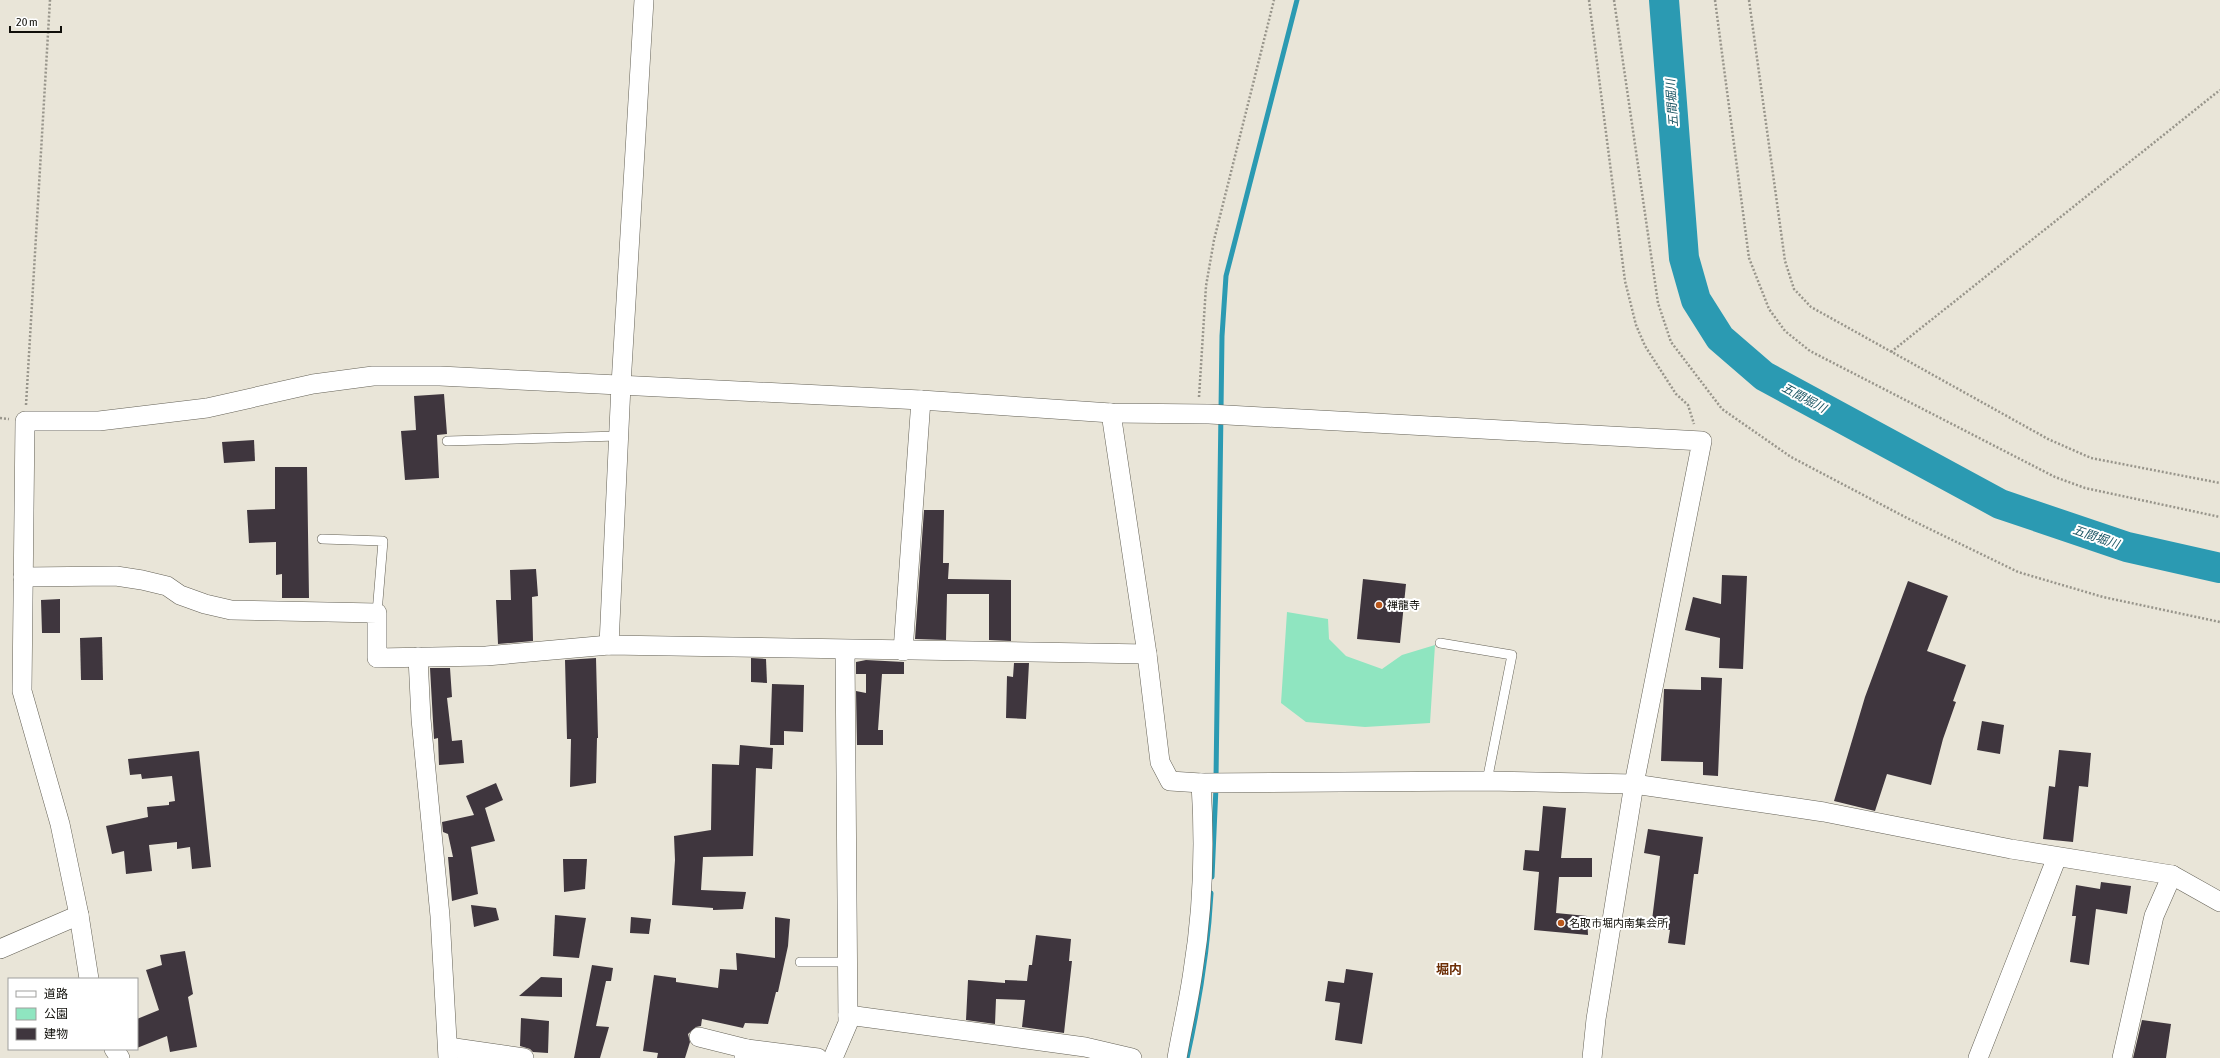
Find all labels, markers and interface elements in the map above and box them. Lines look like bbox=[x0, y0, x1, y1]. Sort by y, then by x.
scale bar bbox=[10, 8, 61, 34]
text: 20 m bbox=[16, 15, 38, 29]
water label: 五間堀川 bbox=[1663, 77, 1681, 127]
water label: 五間堀川 bbox=[1780, 381, 1830, 416]
water label: 五間堀川 bbox=[2071, 523, 2123, 552]
place label: 禅龍寺 bbox=[1387, 599, 1420, 611]
marker: 禅龍寺 bbox=[1374, 600, 1384, 610]
place label: 名取市堀内南集会所 bbox=[1569, 917, 1669, 929]
marker: 名取市堀内南集会所 bbox=[1556, 918, 1566, 928]
district label: 堀内 bbox=[1436, 962, 1462, 977]
legend bbox=[8, 978, 138, 1050]
text: 道路 bbox=[44, 987, 68, 1001]
text: 公園 bbox=[44, 1007, 68, 1021]
text: 建物 bbox=[44, 1027, 68, 1041]

